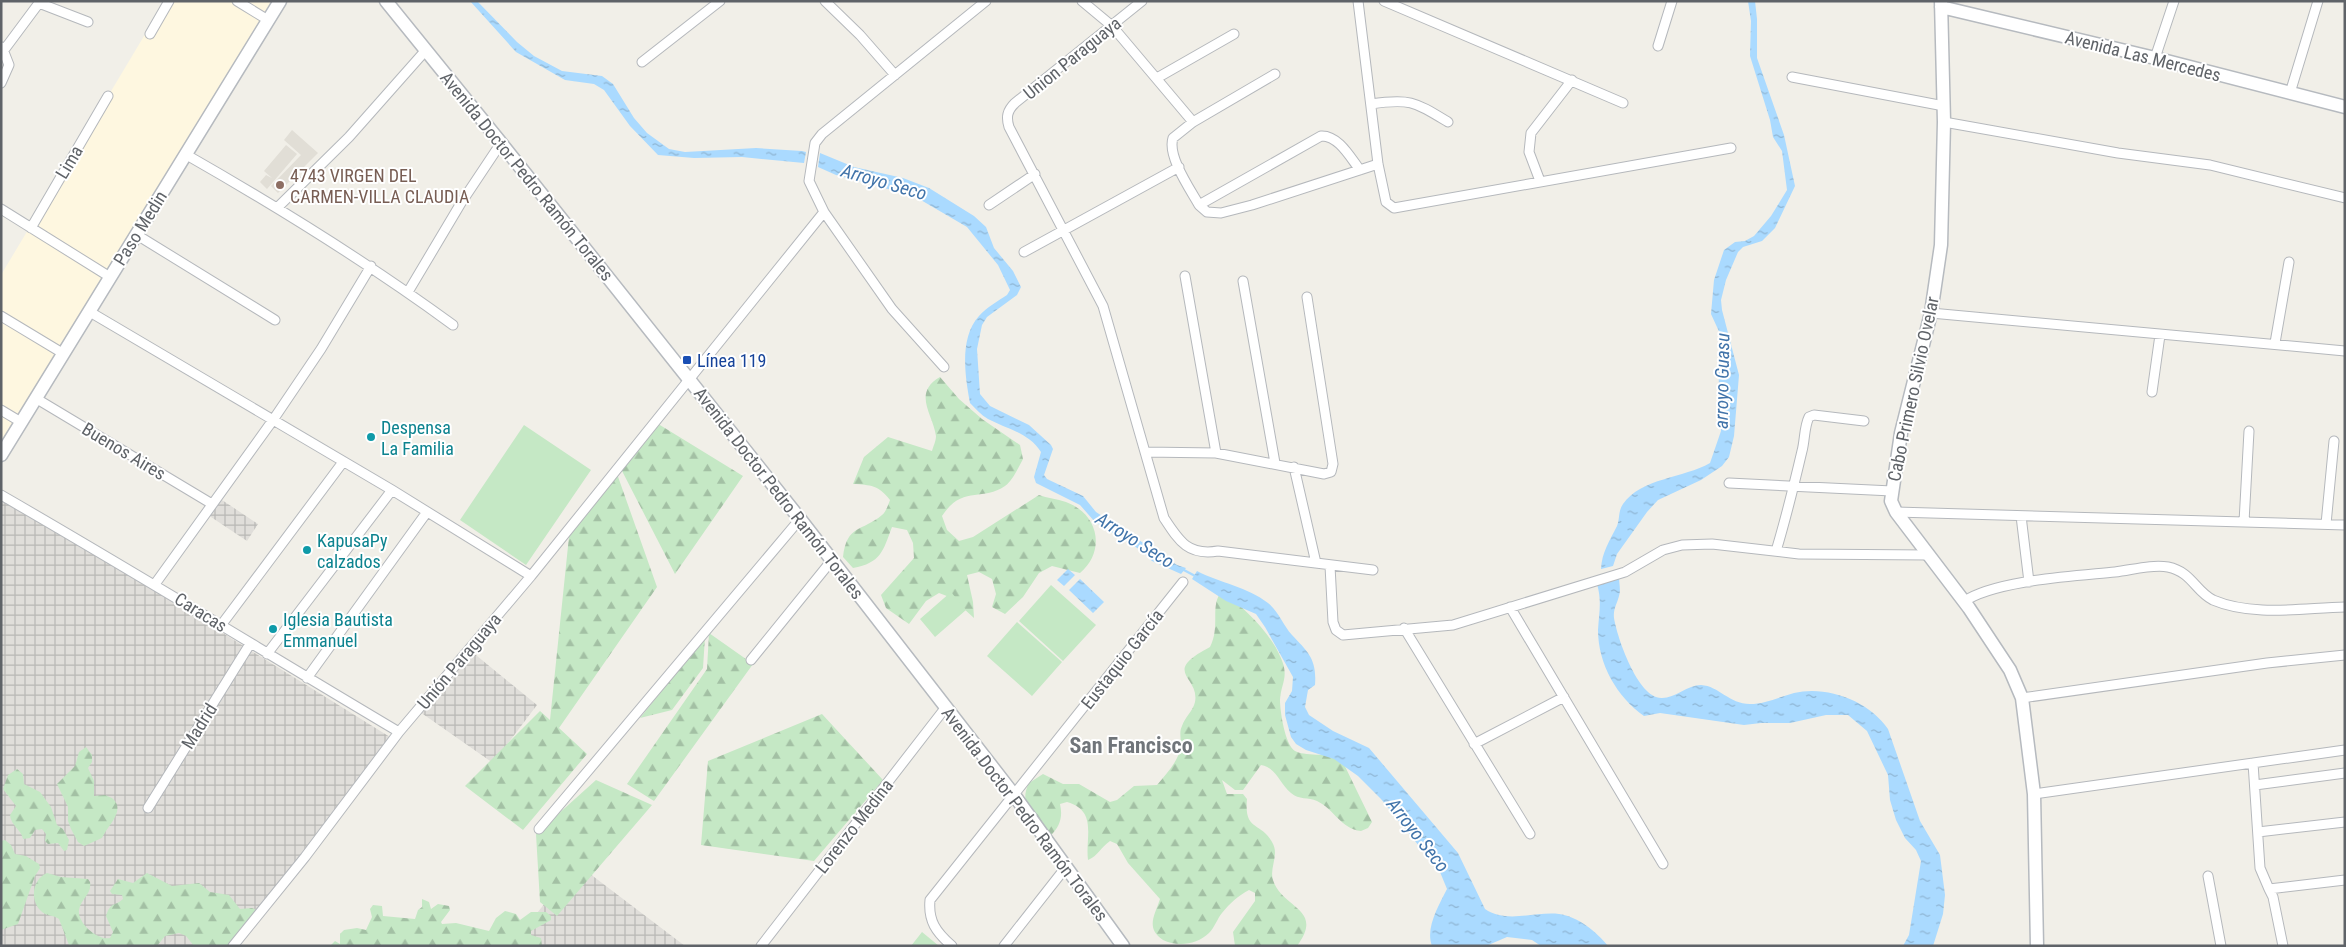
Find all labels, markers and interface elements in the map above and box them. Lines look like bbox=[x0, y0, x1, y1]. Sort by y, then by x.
street label: Union Paraguaya bbox=[1019, 12, 1125, 104]
street label: Avenida Las Mercedes bbox=[2063, 26, 2223, 86]
street label: Avenida Doctor Pedro Ramón Torales bbox=[436, 67, 618, 285]
street label: Lima bbox=[51, 142, 87, 182]
water label: Arroyo Seco bbox=[838, 159, 929, 205]
place label: 4743 VIRGEN DEL CARMEN-VILLA CLAUDIA bbox=[290, 165, 470, 207]
marker: 4743 VIRGEN DEL CARMEN-VILLA CLAUDIA bbox=[274, 179, 286, 191]
street label: Paso Medin bbox=[109, 187, 171, 269]
street label: Cabo Primero Silvio Ovelar bbox=[1883, 294, 1943, 483]
water label: arroyo Guasu bbox=[1710, 333, 1734, 429]
place label: Línea 119 bbox=[697, 350, 766, 371]
marker: Línea 119 bbox=[681, 354, 693, 366]
street label: Avenida Doctor Pedro Ramón Torales bbox=[690, 383, 868, 603]
place label: Despensa La Familia bbox=[381, 417, 454, 459]
street label: Buenos Aires bbox=[78, 418, 170, 484]
marker: Despensa La Familia bbox=[365, 431, 377, 443]
water label: Arroyo Seco bbox=[1091, 506, 1178, 573]
place label: KapusaPy calzados bbox=[317, 530, 388, 572]
marker: KapusaPy calzados bbox=[301, 544, 313, 556]
street label: Caracas bbox=[171, 588, 231, 636]
street label: Eustaquio García bbox=[1077, 605, 1167, 713]
place label: Iglesia Bautista Emmanuel bbox=[283, 609, 393, 651]
street label: Unión Paraguaya bbox=[413, 609, 505, 713]
marker: Iglesia Bautista Emmanuel bbox=[267, 623, 279, 635]
street label: Madrid bbox=[177, 699, 221, 753]
street label: Avenida Doctor Pedro Ramón Torales bbox=[937, 703, 1113, 925]
district label: San Francisco bbox=[1069, 733, 1193, 758]
street label: Lorenzo Medina bbox=[811, 775, 897, 877]
water label: Arroyo Seco bbox=[1381, 793, 1454, 877]

